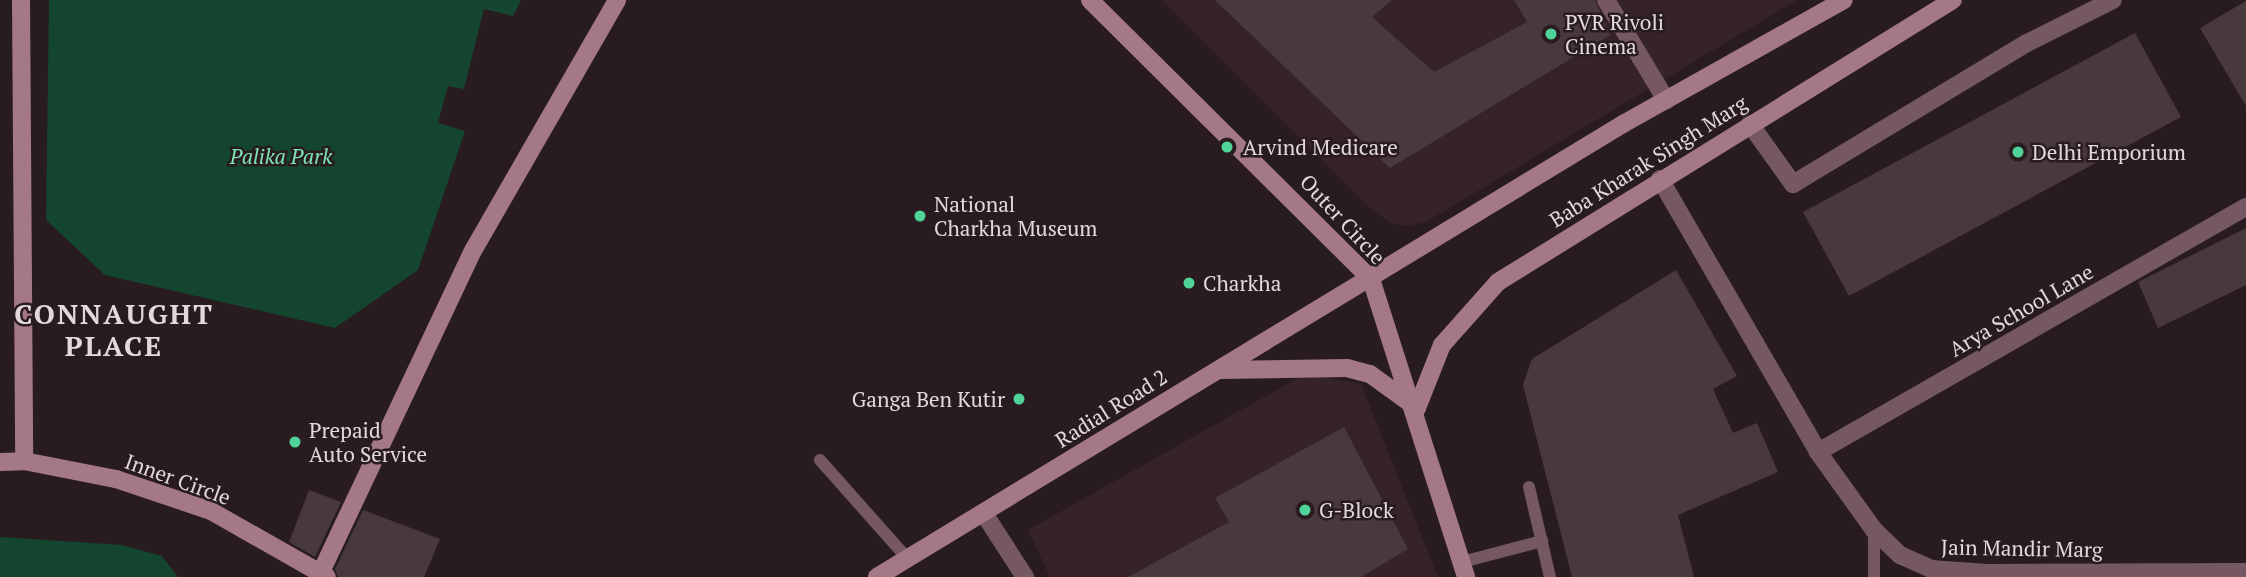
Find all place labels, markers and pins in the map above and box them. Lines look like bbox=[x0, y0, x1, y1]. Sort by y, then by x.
place label: PVR Rivoli Cinema bbox=[1565, 9, 1664, 59]
marker: PVR Rivoli Cinema bbox=[1543, 26, 1559, 42]
place label: Arvind Medicare bbox=[1243, 134, 1398, 160]
marker: Arvind Medicare bbox=[1217, 137, 1237, 157]
place label: Delhi Emporium bbox=[2032, 139, 2186, 165]
marker: Delhi Emporium bbox=[2010, 144, 2026, 160]
place label: National Charkha Museum bbox=[934, 191, 1097, 241]
marker: National Charkha Museum bbox=[912, 208, 928, 224]
place label: Charkha bbox=[1203, 270, 1281, 296]
marker: Charkha bbox=[1181, 275, 1197, 291]
place label: Ganga Ben Kutir bbox=[852, 386, 1005, 412]
marker: Ganga Ben Kutir bbox=[1011, 391, 1027, 407]
place label: Prepaid Auto Service bbox=[309, 417, 427, 467]
marker: Prepaid Auto Service bbox=[287, 434, 303, 450]
place label: G-Block bbox=[1319, 497, 1394, 523]
marker: G-Block bbox=[1297, 502, 1313, 518]

